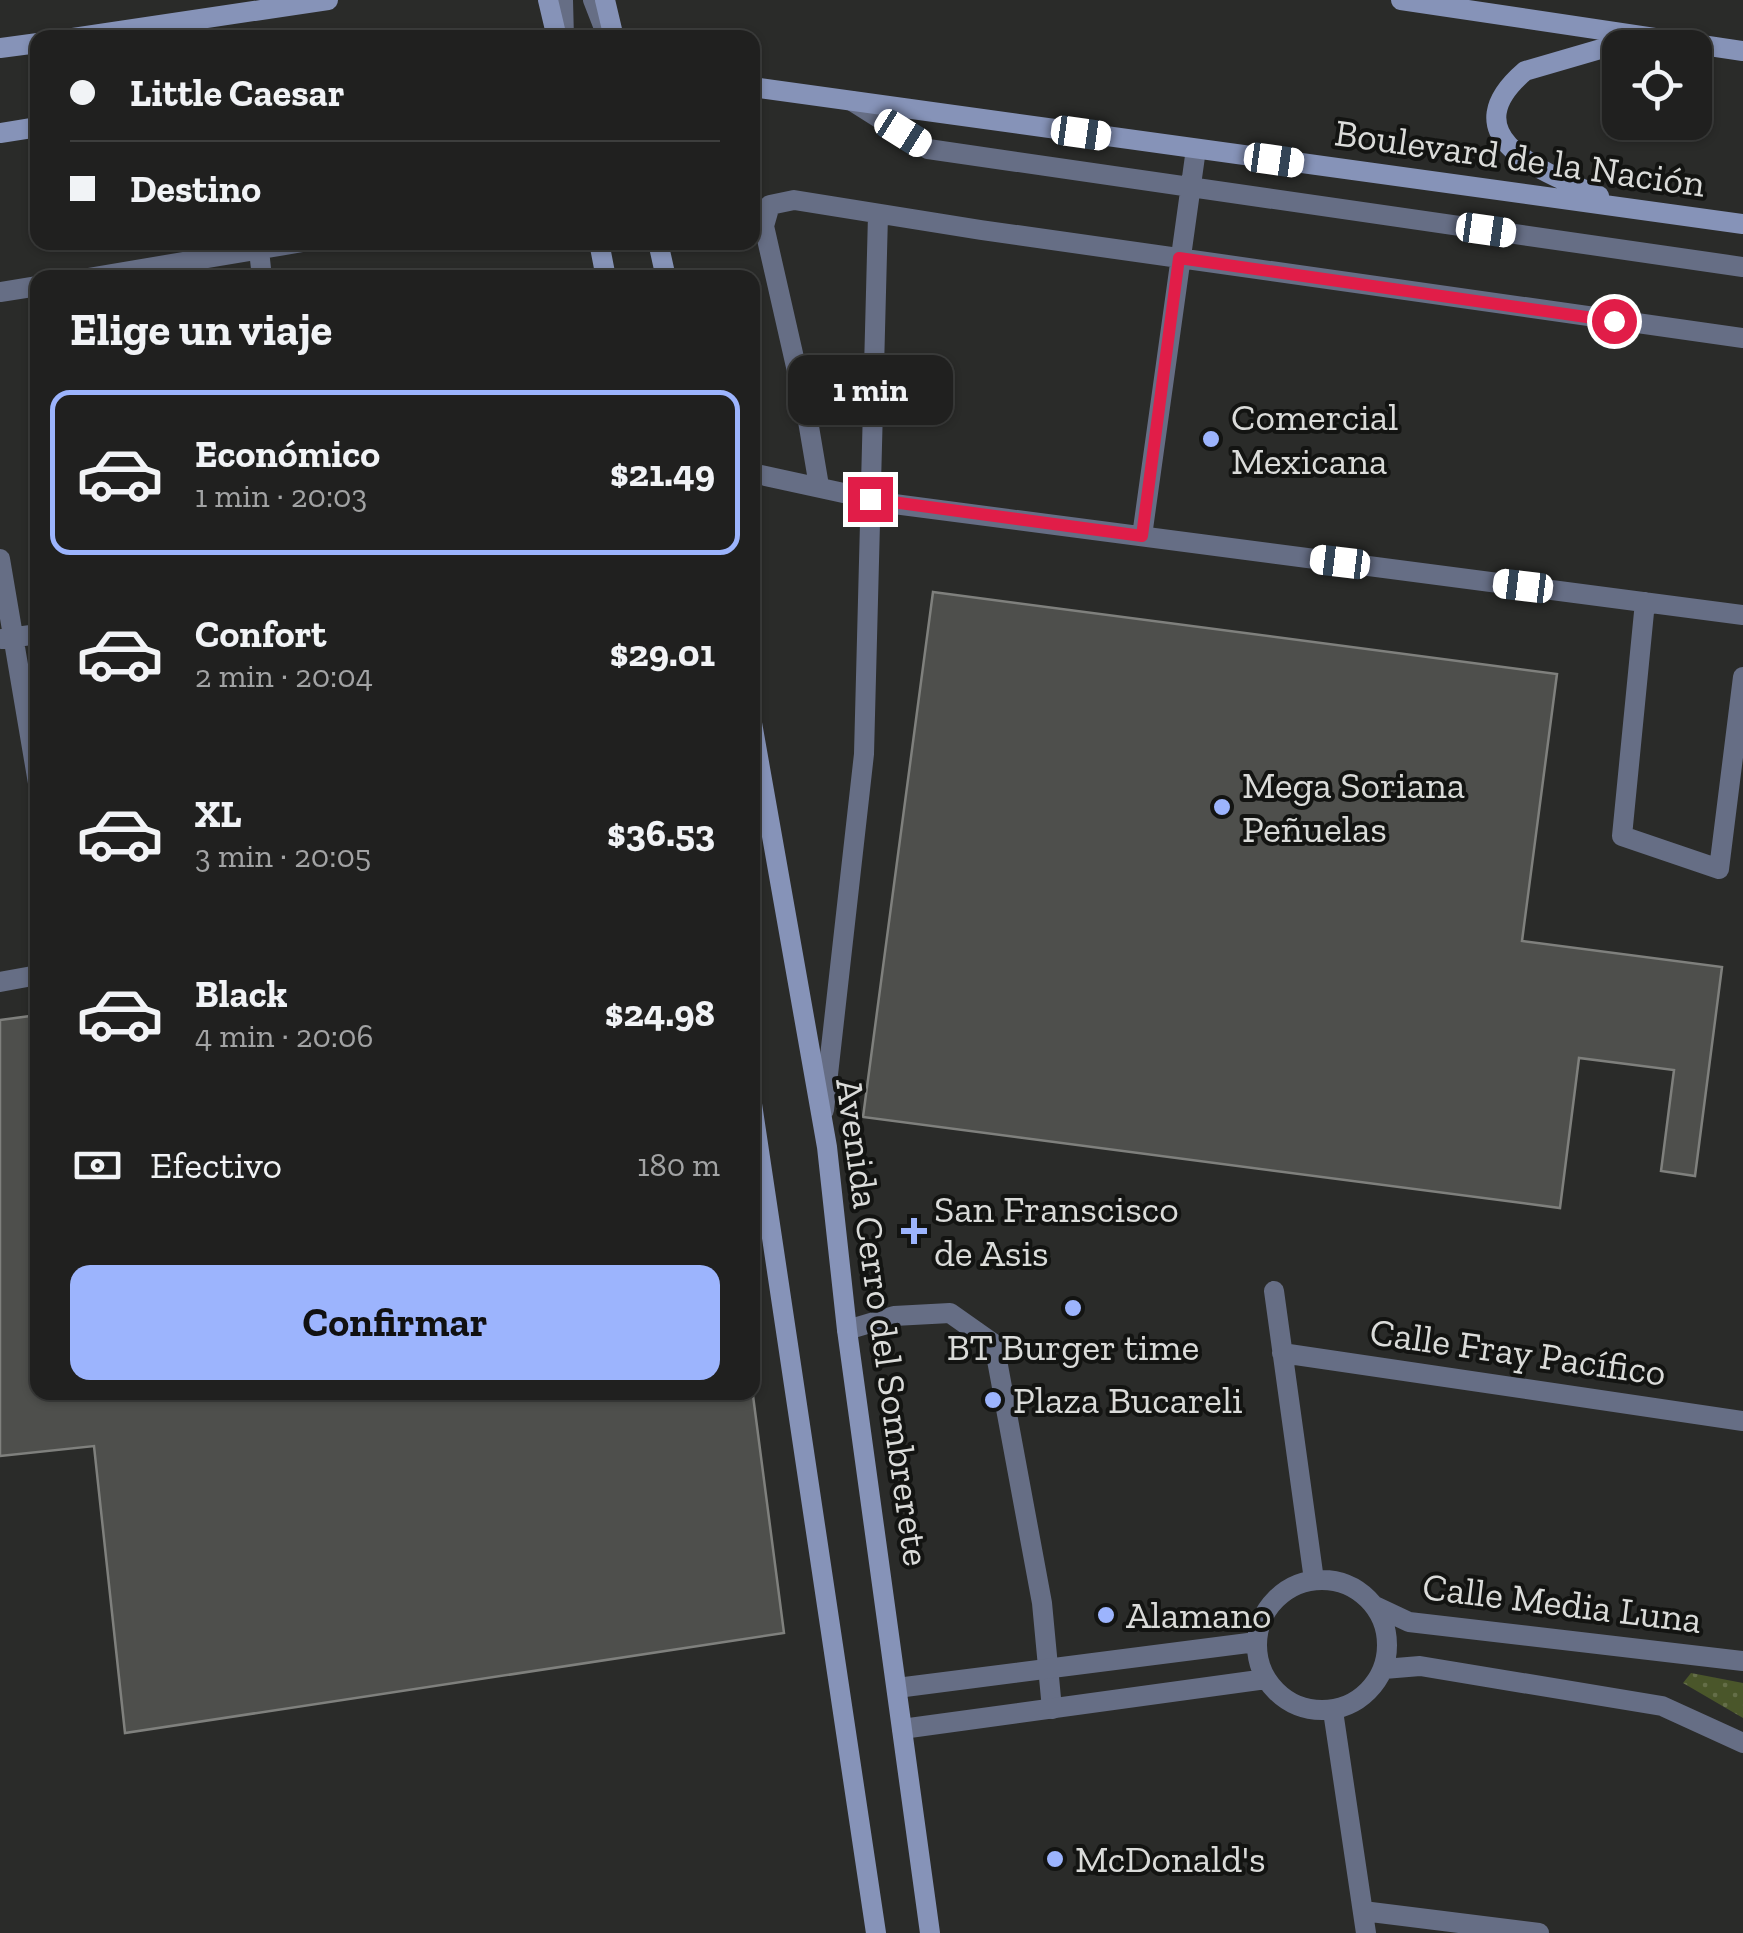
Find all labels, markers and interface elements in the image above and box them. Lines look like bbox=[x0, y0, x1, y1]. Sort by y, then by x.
map controls bbox=[1602, 30, 1712, 140]
button: locate bbox=[1602, 30, 1712, 140]
text: Little Caesar bbox=[130, 70, 345, 116]
car bbox=[870, 104, 936, 162]
street label: Boulevard de la Nación bbox=[1332, 109, 1708, 207]
car bbox=[1049, 114, 1113, 152]
car bbox=[1242, 141, 1306, 179]
text: Destino bbox=[130, 166, 261, 212]
car bbox=[1454, 211, 1518, 249]
route start bbox=[1592, 299, 1637, 344]
text: Elige un viaje bbox=[70, 303, 332, 357]
callout: 1 min bbox=[788, 354, 952, 424]
text: 1 min bbox=[833, 371, 908, 409]
place label: Comercial Mexicana bbox=[1231, 394, 1398, 484]
icon: car bbox=[75, 428, 165, 518]
marker: Comercial Mexicana bbox=[1200, 428, 1222, 450]
text: Económico bbox=[195, 431, 380, 477]
text: $21.49 bbox=[610, 450, 715, 496]
text: 1 min · 20:03 bbox=[195, 477, 367, 515]
route end bbox=[848, 477, 893, 522]
car bbox=[1308, 543, 1372, 581]
car bbox=[1491, 567, 1555, 605]
icon: car bbox=[75, 608, 165, 698]
text: Confort bbox=[195, 611, 326, 657]
text: $29.01 bbox=[610, 630, 715, 676]
text: 2 min · 20:04 bbox=[195, 657, 373, 695]
place label: Mega Soriana Peñuelas bbox=[1242, 762, 1465, 852]
icon: car bbox=[75, 788, 165, 878]
text: XL bbox=[195, 791, 242, 837]
marker: Mega Soriana Peñuelas bbox=[1211, 796, 1233, 818]
text: $36.53 bbox=[607, 810, 715, 856]
text: 3 min · 20:05 bbox=[195, 837, 371, 875]
icon: car bbox=[75, 968, 165, 1058]
text: Black bbox=[195, 971, 288, 1017]
text: $24.98 bbox=[605, 990, 715, 1036]
text: 4 min · 20:06 bbox=[195, 1017, 373, 1055]
street label: Avenida Cerro del Sombrerete bbox=[826, 1075, 940, 1569]
icon: cash bbox=[70, 1138, 125, 1193]
text: Efectivo bbox=[150, 1142, 282, 1188]
text: 180 m bbox=[637, 1146, 720, 1184]
place label: San Franscisco de Asis bbox=[934, 1186, 1179, 1276]
marker: San Franscisco de Asis bbox=[903, 1220, 925, 1242]
button: Confirmar bbox=[70, 1265, 720, 1380]
marker: BT Burger time bbox=[1062, 1297, 1084, 1319]
street label: Calle Fray Pacífico bbox=[1367, 1308, 1669, 1396]
place label: BT Burger time bbox=[947, 1324, 1199, 1370]
place label: Plaza Bucareli bbox=[1013, 1377, 1243, 1423]
marker: Plaza Bucareli bbox=[982, 1389, 1004, 1411]
street label: Calle Media Luna bbox=[1420, 1563, 1704, 1643]
place label: Alamano bbox=[1126, 1592, 1272, 1638]
marker: Alamano bbox=[1095, 1604, 1117, 1626]
place label: McDonald's bbox=[1075, 1836, 1266, 1882]
marker: McDonald's bbox=[1044, 1848, 1066, 1870]

